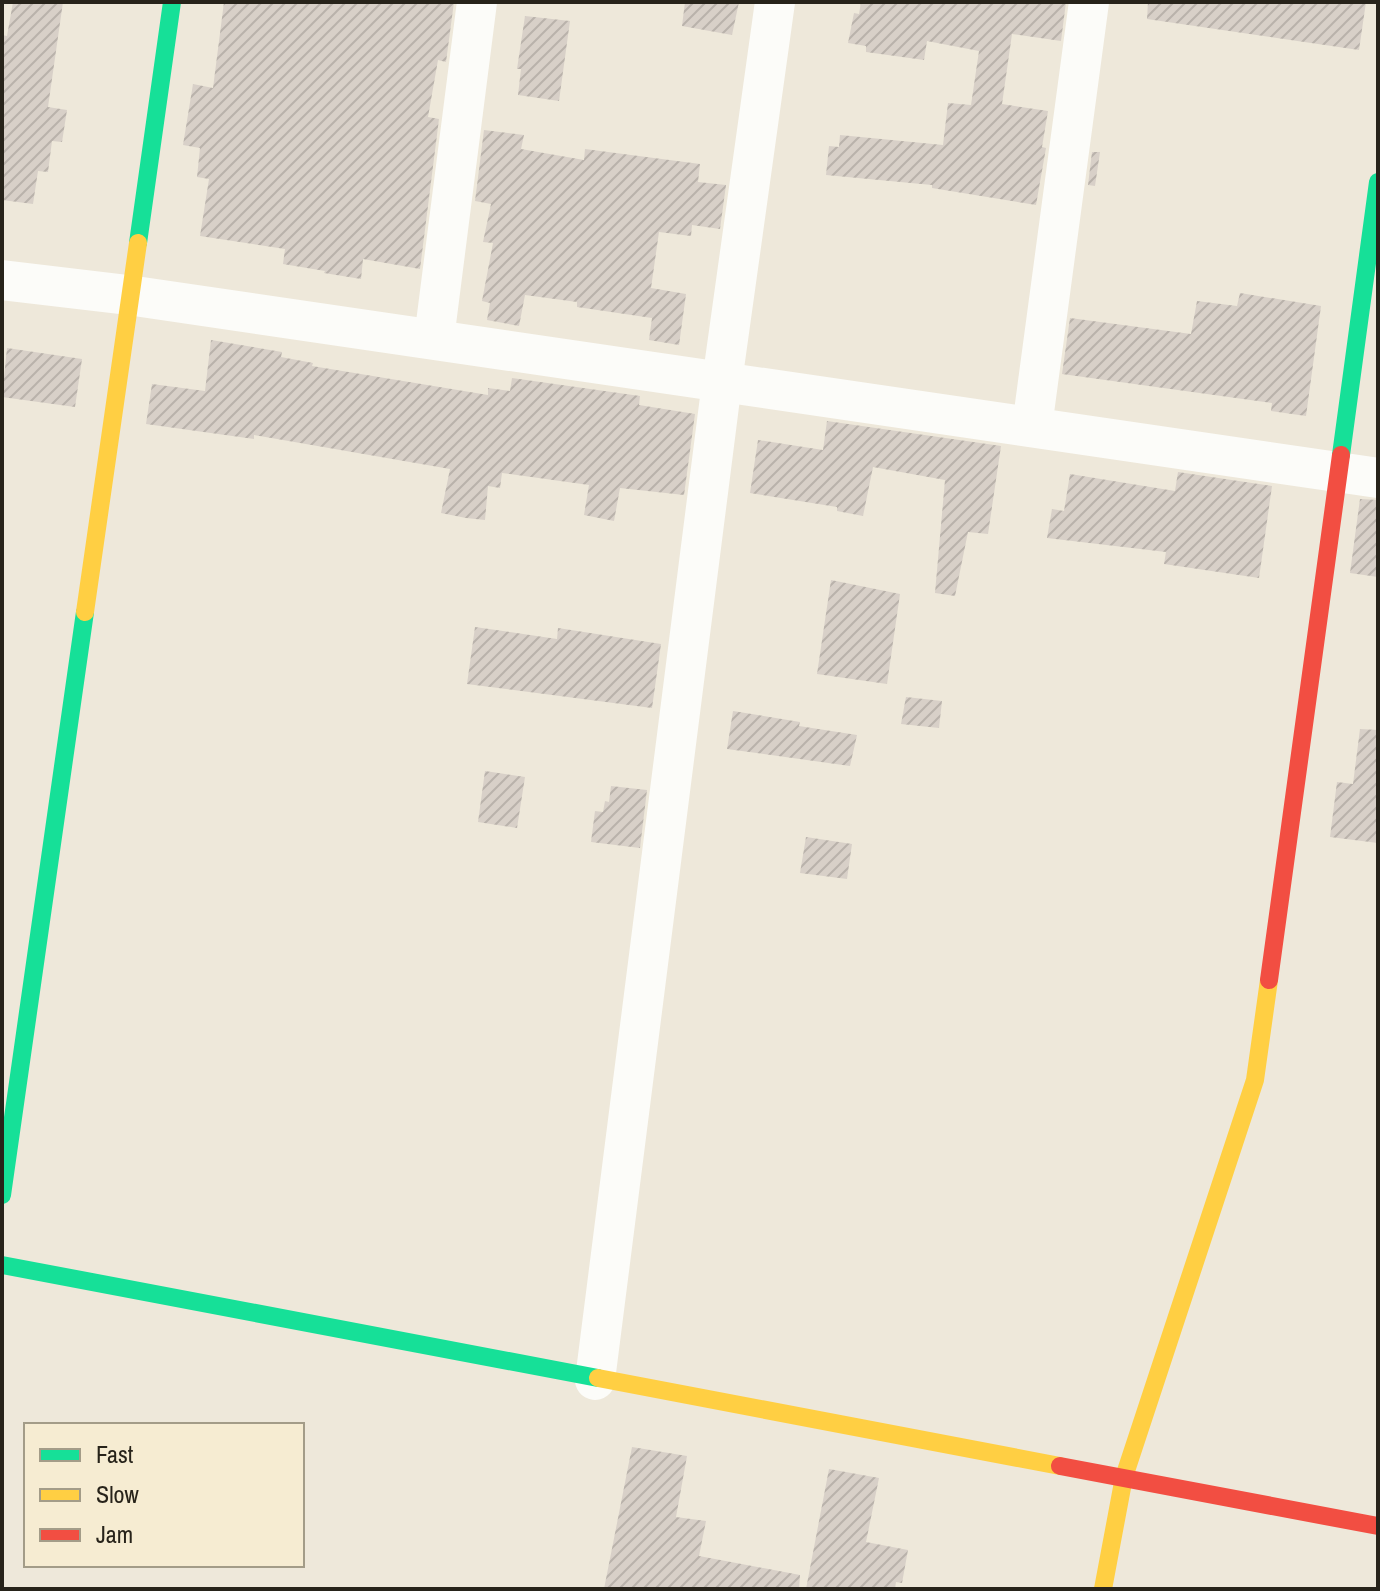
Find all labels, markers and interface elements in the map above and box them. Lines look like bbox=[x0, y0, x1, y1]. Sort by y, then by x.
legend bbox=[24, 1423, 304, 1567]
text: Fast bbox=[96, 1438, 134, 1470]
text: Slow bbox=[96, 1478, 139, 1510]
text: Jam bbox=[96, 1518, 133, 1550]

